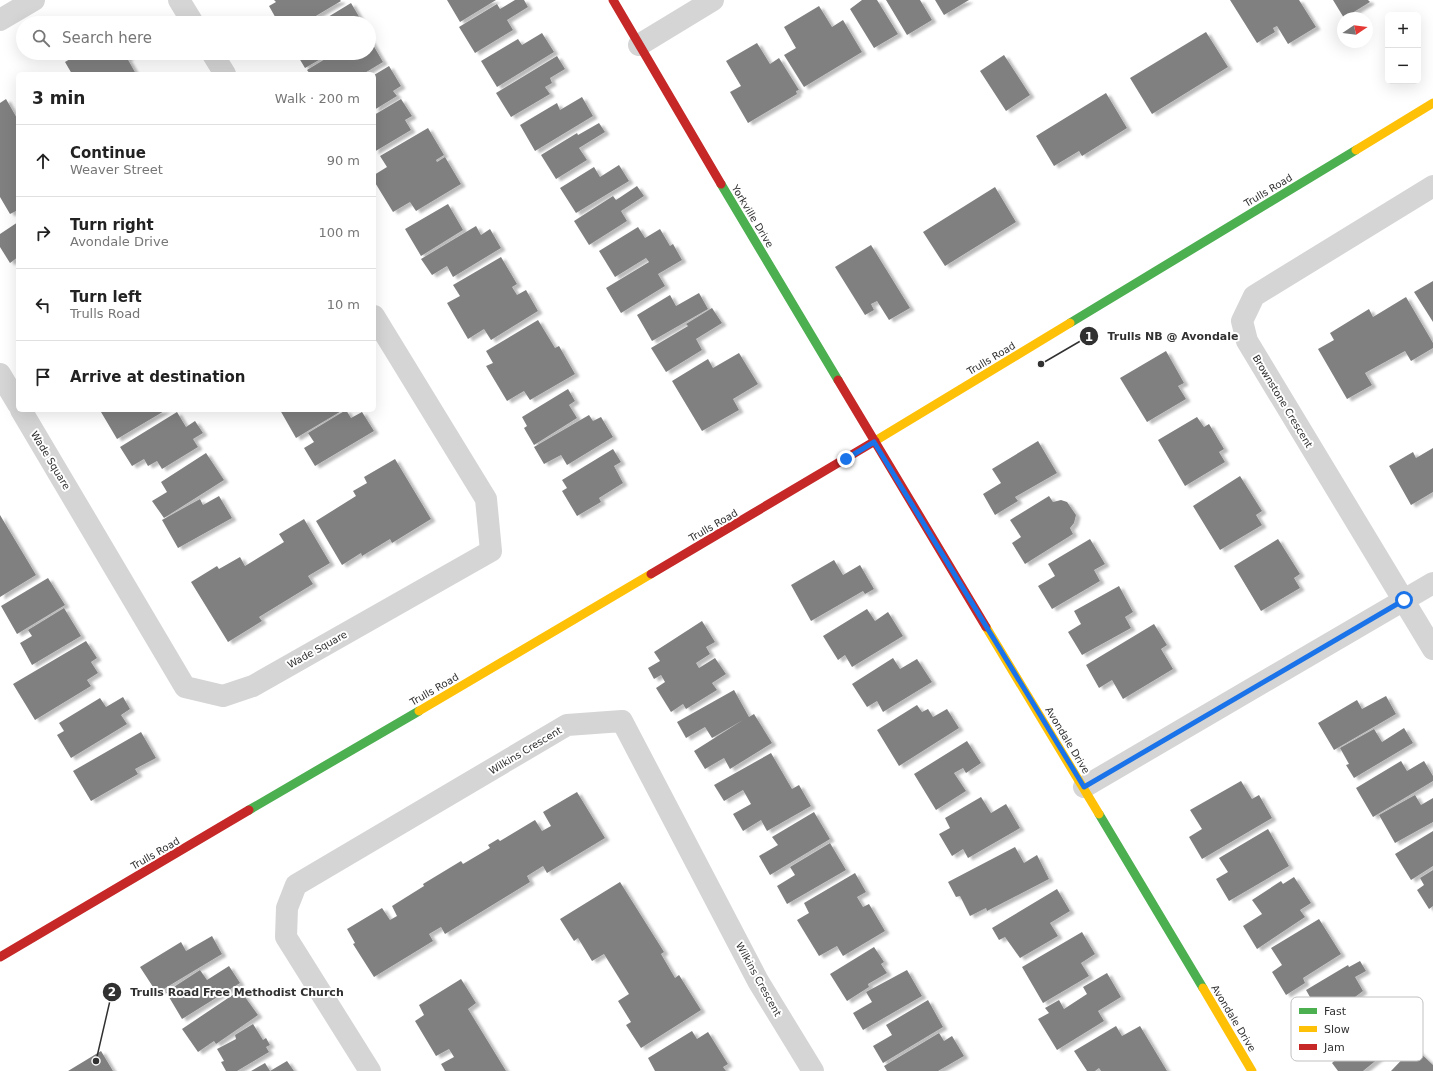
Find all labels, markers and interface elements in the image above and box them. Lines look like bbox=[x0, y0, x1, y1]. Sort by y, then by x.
north arrow bbox=[1337, 12, 1373, 48]
map controls bbox=[1385, 12, 1421, 84]
button: + bbox=[1385, 12, 1421, 48]
search box bbox=[16, 16, 376, 60]
icon: search bbox=[30, 27, 52, 49]
text: Search here bbox=[62, 29, 152, 47]
button: − bbox=[1385, 48, 1421, 84]
text: 3 min bbox=[32, 88, 85, 108]
text: Walk · 200 m bbox=[275, 91, 360, 106]
text: Continue bbox=[70, 144, 146, 162]
icon: ahead bbox=[32, 150, 54, 172]
text: 90 m bbox=[327, 153, 360, 168]
text: Weaver Street bbox=[70, 162, 163, 177]
street label: Trulls Road bbox=[1241, 172, 1294, 210]
street label: Yorkville Drive bbox=[729, 182, 776, 250]
text: Turn right bbox=[70, 216, 154, 234]
icon: right bbox=[32, 222, 54, 244]
text: 100 m bbox=[318, 225, 360, 240]
text: Avondale Drive bbox=[70, 234, 169, 249]
text: Turn left bbox=[70, 288, 142, 306]
icon: left bbox=[32, 294, 54, 316]
text: 10 m bbox=[327, 297, 360, 312]
text: Trulls Road bbox=[70, 306, 140, 321]
callout: Trulls NB @ Avondale bbox=[1079, 325, 1246, 348]
text: 1 bbox=[1085, 330, 1093, 344]
text: Trulls NB @ Avondale bbox=[1108, 330, 1238, 343]
street label: Trulls Road bbox=[964, 340, 1017, 378]
street label: Brownstone Crescent bbox=[1250, 353, 1315, 450]
icon: arrive bbox=[32, 366, 54, 388]
text: Arrive at destination bbox=[70, 368, 245, 386]
street label: Wade Square bbox=[29, 429, 72, 491]
route end bbox=[837, 450, 855, 468]
street label: Trulls Road bbox=[686, 507, 739, 544]
route start bbox=[1395, 591, 1413, 609]
street label: Wade Square bbox=[286, 629, 349, 670]
street label: Trulls Road bbox=[407, 671, 460, 708]
street label: Avondale Drive bbox=[1043, 705, 1092, 776]
street label: Wilkins Crescent bbox=[487, 724, 564, 776]
street label: Trulls Road bbox=[128, 835, 181, 872]
street label: Wilkins Crescent bbox=[734, 940, 783, 1018]
callout: Trulls Road Free Methodist Church bbox=[102, 980, 352, 1003]
street label: Avondale Drive bbox=[1209, 983, 1258, 1054]
text: 2 bbox=[108, 985, 116, 999]
text: Trulls Road Free Methodist Church bbox=[130, 986, 344, 999]
legend bbox=[1291, 997, 1423, 1061]
text: Fast bbox=[1324, 1005, 1347, 1018]
text: Slow bbox=[1324, 1023, 1350, 1036]
text: Jam bbox=[1323, 1041, 1345, 1054]

